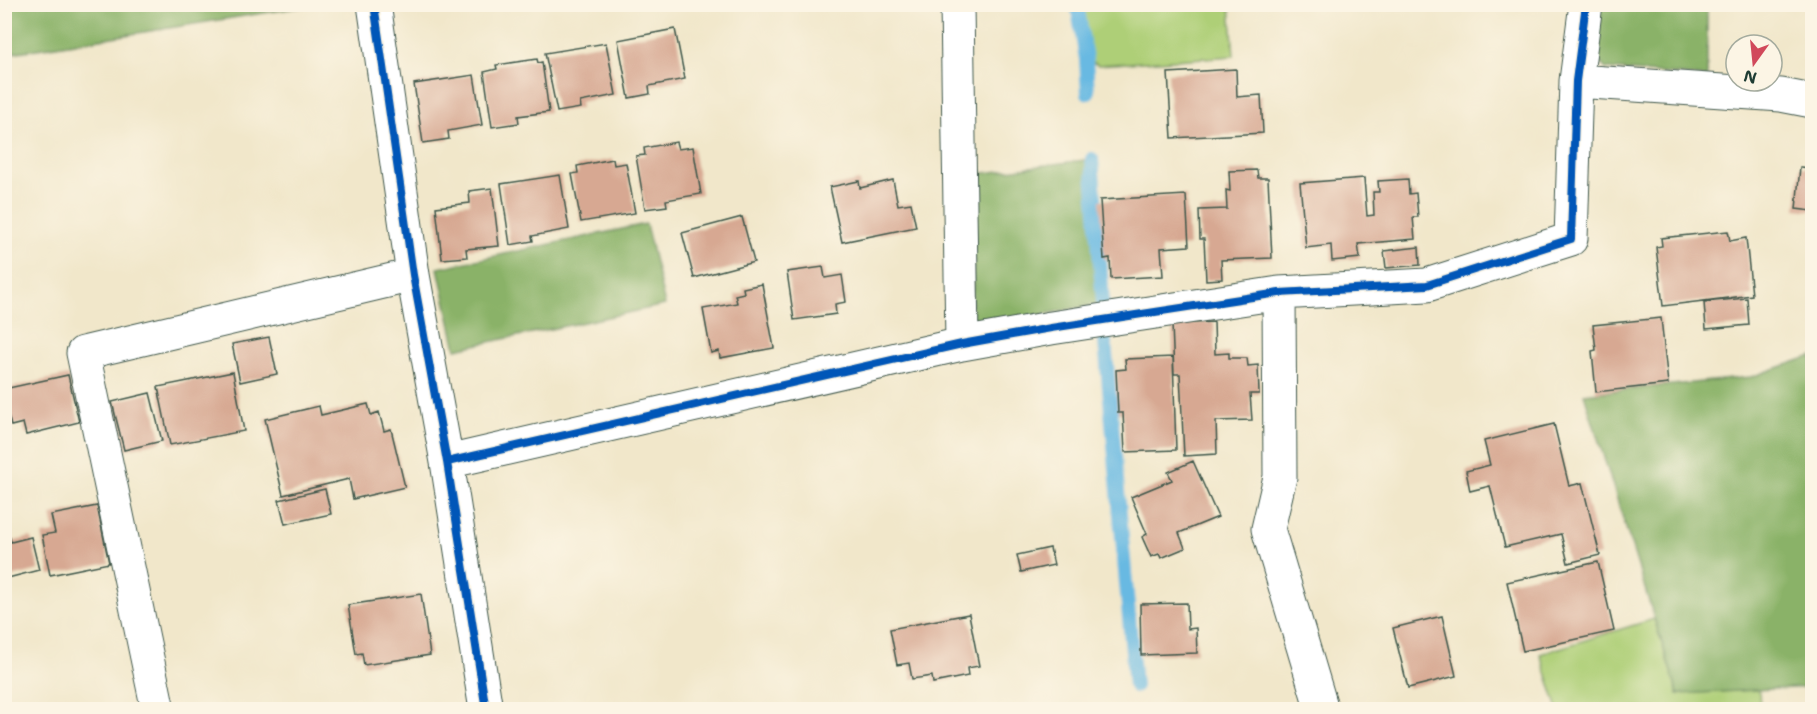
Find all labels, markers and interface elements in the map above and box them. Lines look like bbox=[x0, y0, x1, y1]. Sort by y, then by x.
north arrow bbox=[1724, 33, 1784, 93]
text: N bbox=[1741, 65, 1759, 89]

